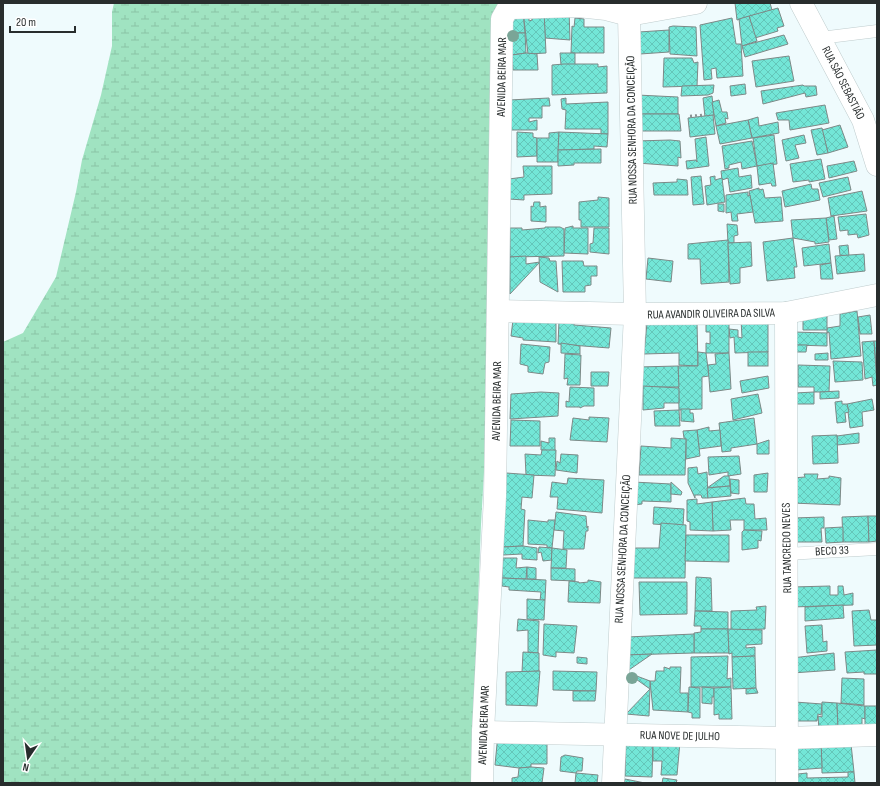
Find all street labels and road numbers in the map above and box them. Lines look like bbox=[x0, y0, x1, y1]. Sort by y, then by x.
street label: AVENIDA BEIRA MAR bbox=[494, 37, 510, 118]
street label: RUA SÃO SEBASTIÃO bbox=[818, 44, 868, 122]
street label: RUA NOSSA SENHORA DA CONCEIÇÃO bbox=[623, 55, 641, 204]
street label: RUA AVANDIR OLIVEIRA DA SILVA bbox=[647, 305, 776, 323]
street label: AVENIDA BEIRA MAR bbox=[489, 361, 505, 442]
street label: RUA NOSSA SENHORA DA CONCEIÇÃO bbox=[612, 474, 634, 624]
street label: RUA TANCREDO NEVES bbox=[779, 503, 795, 593]
street label: BECO 33 bbox=[815, 543, 849, 559]
street label: AVENIDA BEIRA MAR bbox=[475, 685, 493, 766]
street label: RUA NOVE DE JULHO bbox=[640, 728, 720, 744]

